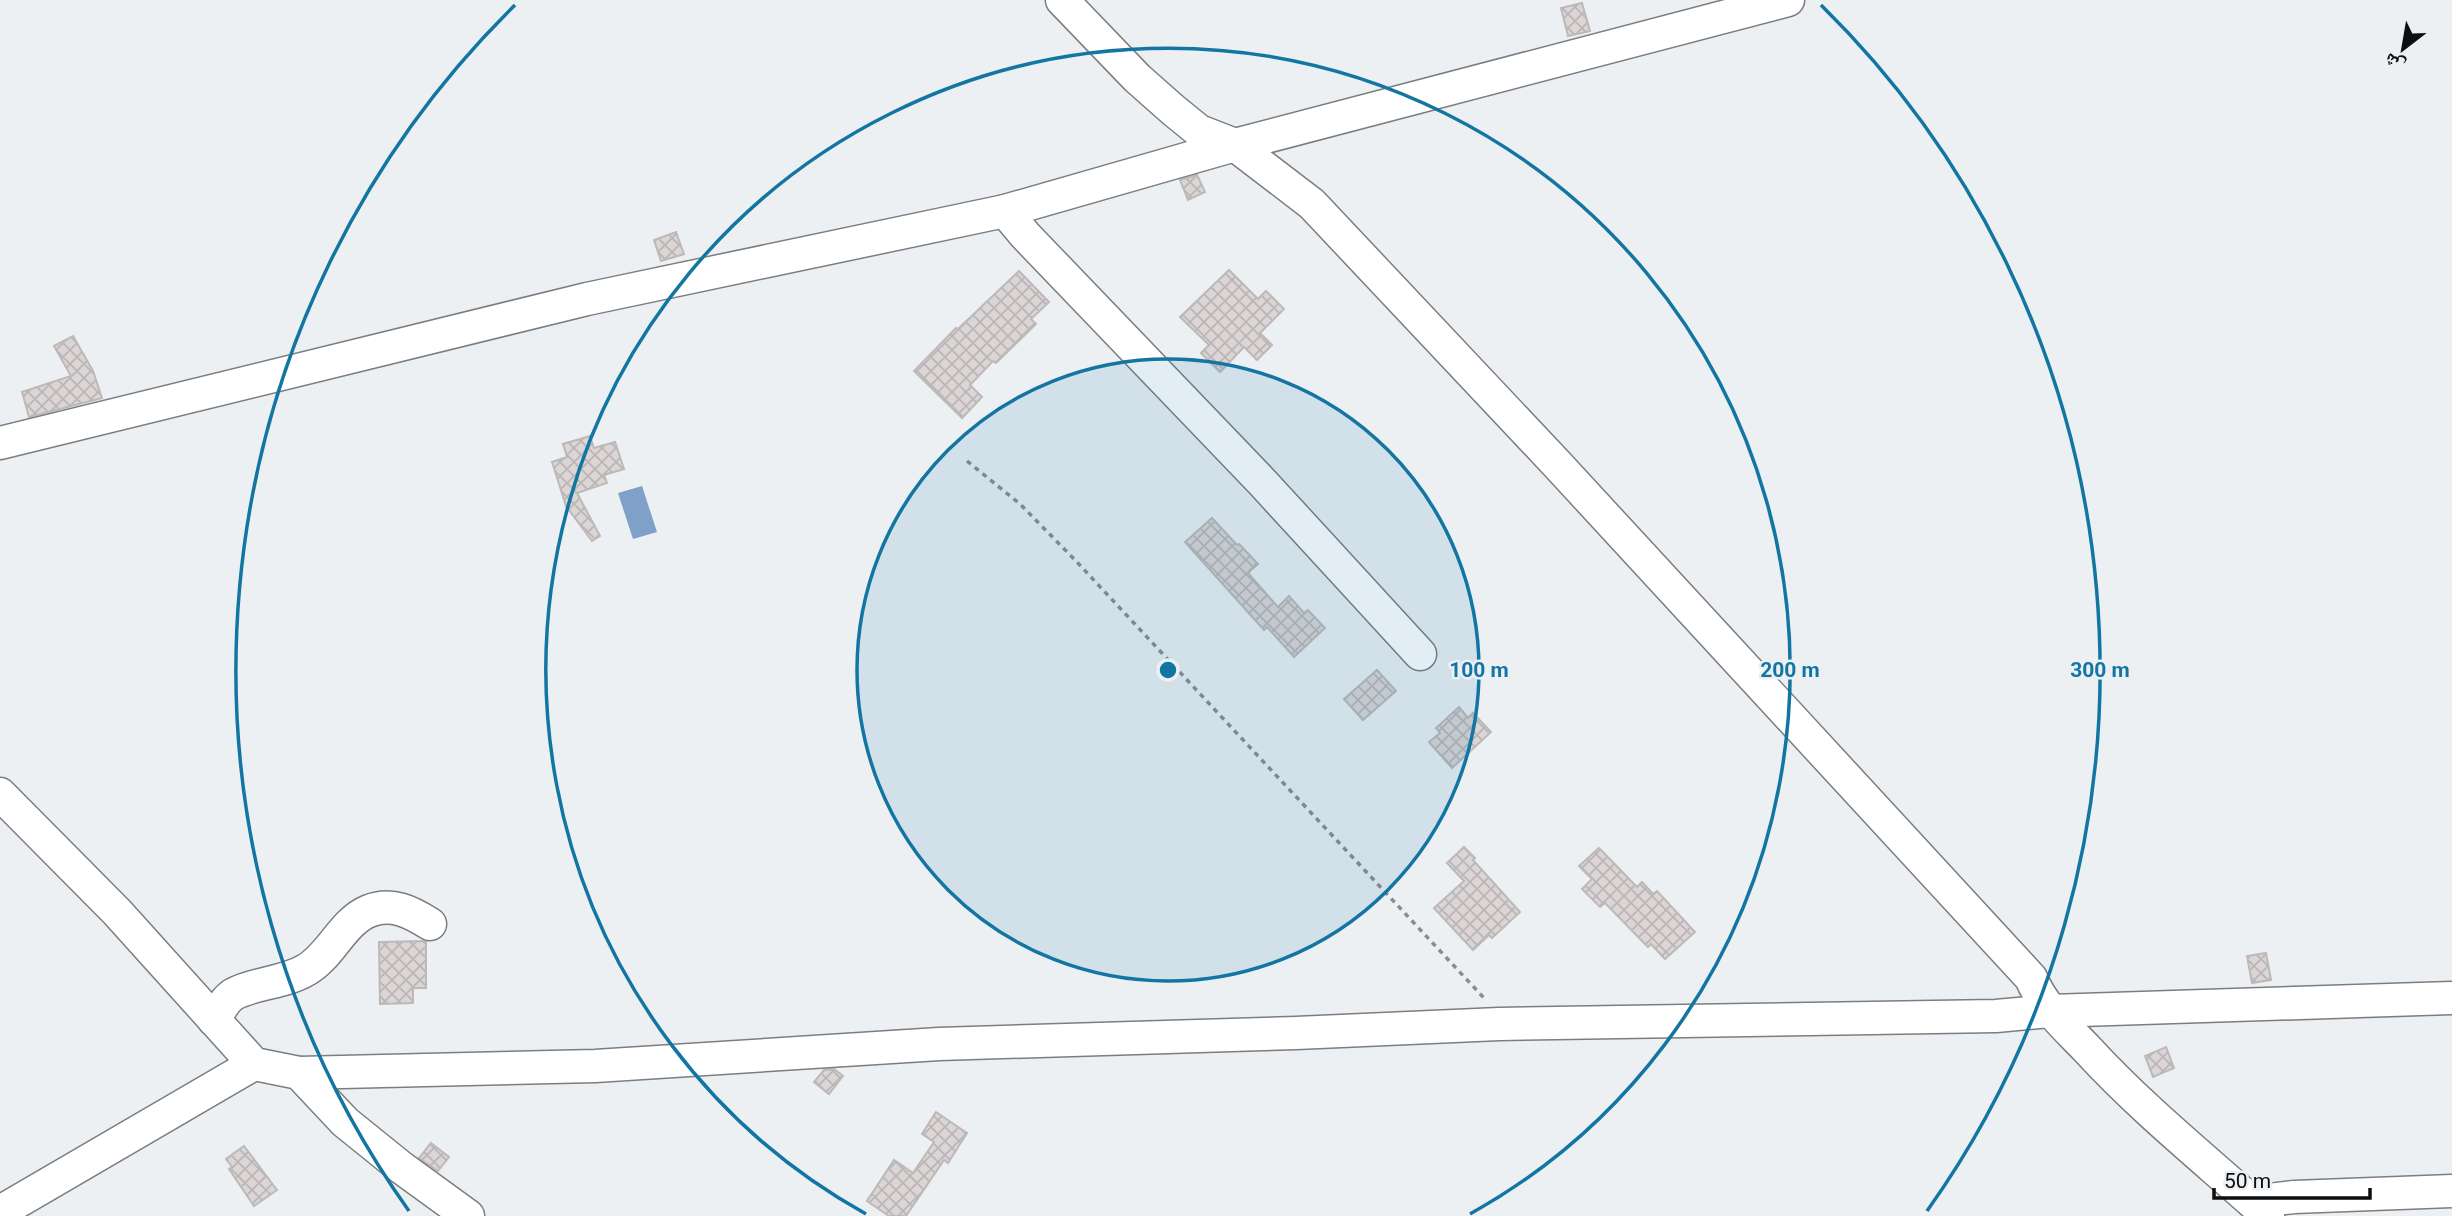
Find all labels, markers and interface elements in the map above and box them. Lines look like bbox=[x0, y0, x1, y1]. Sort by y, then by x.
north arrow bbox=[2368, 14, 2438, 84]
text: ش bbox=[2380, 48, 2409, 78]
centre of rings bbox=[1156, 658, 1180, 682]
text: 100 m bbox=[1449, 658, 1509, 682]
text: 200 m bbox=[1760, 658, 1820, 682]
text: 300 m bbox=[2070, 658, 2130, 682]
scale bar bbox=[2214, 1156, 2370, 1200]
text: 50 m bbox=[2224, 1169, 2271, 1193]

